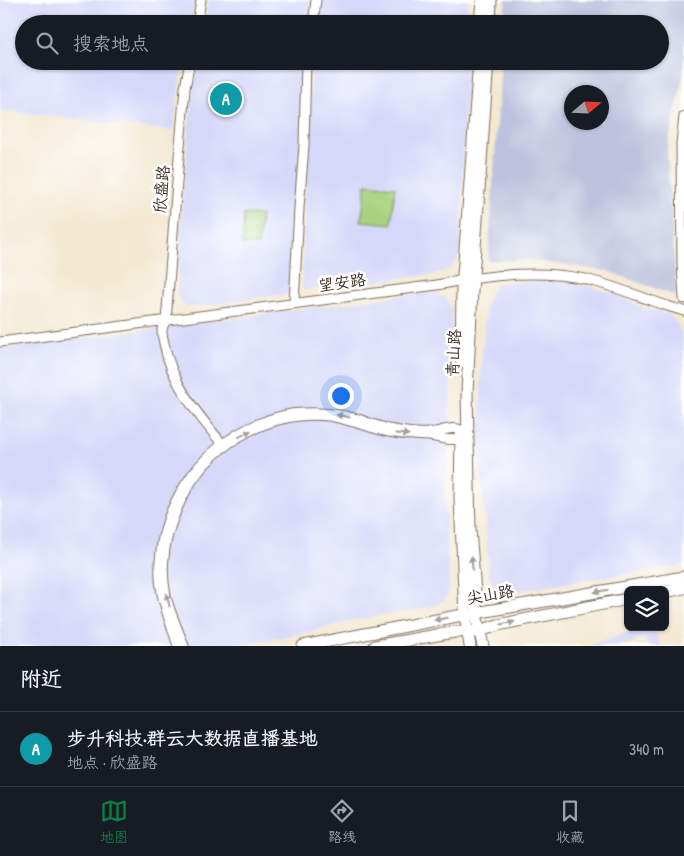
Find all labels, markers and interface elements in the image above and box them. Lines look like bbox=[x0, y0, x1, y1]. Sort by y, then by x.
search box bbox=[15, 15, 669, 70]
icon: search bbox=[33, 29, 61, 57]
text: 搜索地点 bbox=[73, 30, 149, 56]
pin: A bbox=[210, 80, 242, 118]
north arrow bbox=[564, 85, 609, 130]
street label: 欣盛路 bbox=[148, 164, 174, 214]
street label: 望安路 bbox=[317, 268, 367, 296]
street label: 青山路 bbox=[441, 328, 465, 378]
your location bbox=[328, 383, 354, 409]
one-way arrow bbox=[335, 412, 351, 420]
one-way arrow bbox=[238, 430, 252, 438]
one-way arrow bbox=[394, 430, 410, 438]
one-way arrow bbox=[468, 555, 476, 571]
street label: 尖山路 bbox=[464, 579, 516, 609]
map controls bbox=[624, 586, 669, 631]
button: layers bbox=[624, 586, 669, 631]
one-way arrow bbox=[593, 587, 609, 595]
one-way arrow bbox=[164, 593, 172, 608]
one-way arrow bbox=[433, 615, 449, 623]
one-way arrow bbox=[501, 618, 517, 626]
text: 附近 bbox=[20, 664, 62, 693]
text: 步升科技·群云大数据直播基地 bbox=[67, 725, 318, 751]
text: A bbox=[32, 738, 40, 760]
text: 340 m bbox=[629, 738, 664, 760]
text: 地点 · 欣盛路 bbox=[67, 751, 158, 773]
tab: 地图 bbox=[100, 797, 128, 846]
tab: 路线 bbox=[328, 797, 356, 846]
tab: 收藏 bbox=[556, 797, 584, 846]

